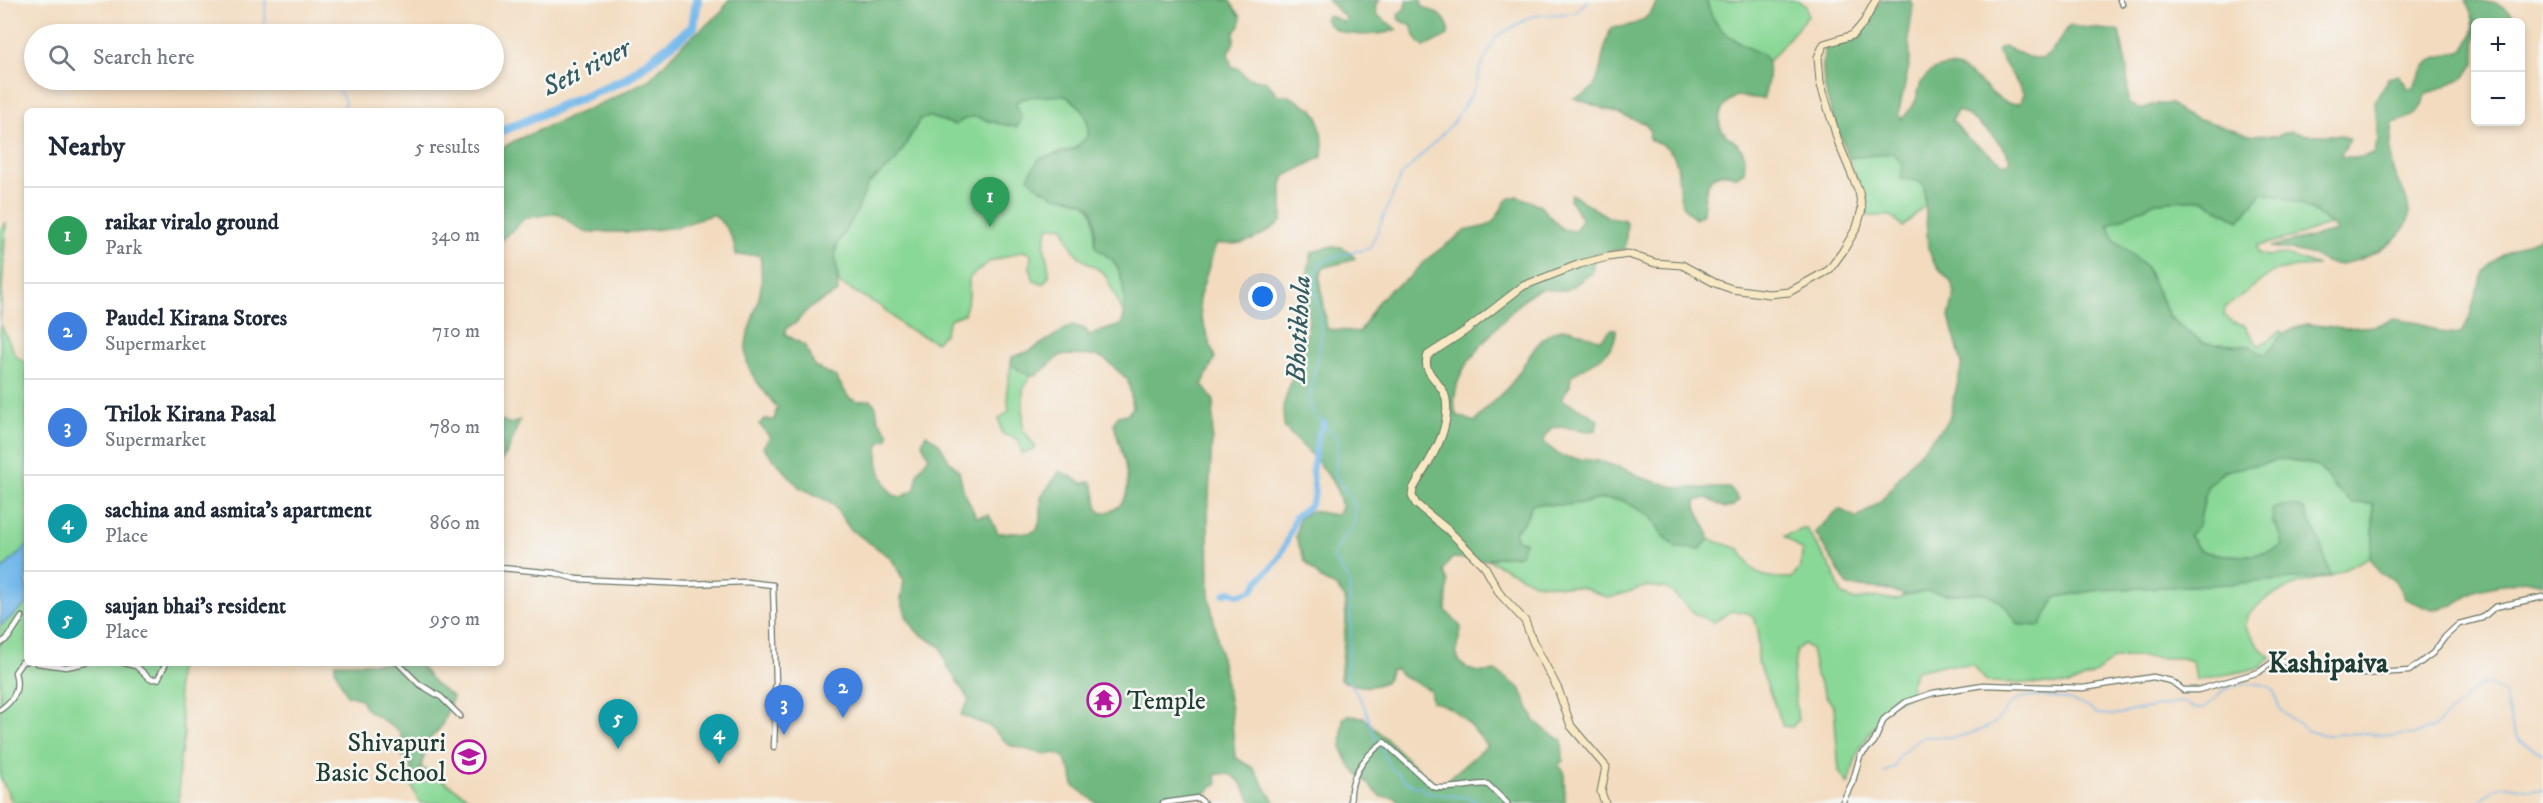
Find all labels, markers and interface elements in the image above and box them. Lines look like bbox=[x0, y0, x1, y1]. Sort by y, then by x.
map controls bbox=[2471, 18, 2525, 126]
button: + bbox=[2471, 18, 2525, 72]
search box bbox=[24, 24, 504, 90]
water label: Seti river bbox=[536, 30, 638, 105]
icon: search bbox=[45, 41, 78, 74]
text: Search here bbox=[93, 44, 195, 71]
button: − bbox=[2471, 72, 2525, 126]
text: Nearby bbox=[48, 131, 125, 164]
text: 5 results bbox=[415, 135, 480, 160]
pin: 1 bbox=[970, 178, 1010, 227]
text: raikar viralo ground bbox=[105, 209, 279, 236]
text: 1 bbox=[64, 223, 71, 248]
text: 340 m bbox=[431, 223, 480, 248]
text: Park bbox=[105, 236, 142, 261]
water label: Bhotikhola bbox=[1279, 274, 1319, 385]
your location bbox=[1248, 282, 1277, 311]
text: Paudel Kirana Stores bbox=[105, 305, 287, 332]
text: 2 bbox=[63, 319, 72, 344]
text: 710 m bbox=[432, 319, 480, 344]
text: Supermarket bbox=[105, 332, 206, 357]
text: Trilok Kirana Pasal bbox=[105, 401, 276, 428]
text: 3 bbox=[64, 415, 71, 440]
text: 780 m bbox=[429, 415, 480, 440]
text: Supermarket bbox=[105, 428, 206, 453]
text: sachina and asmita's apartment bbox=[105, 497, 372, 524]
text: 4 bbox=[62, 511, 73, 536]
text: 860 m bbox=[430, 511, 480, 536]
text: Place bbox=[105, 524, 148, 549]
text: saujan bhai's resident bbox=[105, 593, 286, 620]
text: 5 bbox=[63, 607, 72, 632]
text: 950 m bbox=[430, 607, 480, 632]
text: Place bbox=[105, 620, 148, 645]
district label: Kashipaiva bbox=[2268, 646, 2389, 681]
pin: 2 bbox=[824, 668, 862, 718]
temple icon: Temple bbox=[1086, 682, 1122, 718]
place label: Temple bbox=[1127, 685, 1206, 718]
pin: 3 bbox=[764, 686, 804, 735]
pin: 5 bbox=[598, 700, 638, 749]
pin: 4 bbox=[700, 714, 738, 764]
place label: Shivapuri Basic School bbox=[315, 727, 446, 790]
school or university icon: Shivapuri Basic School bbox=[451, 739, 487, 775]

